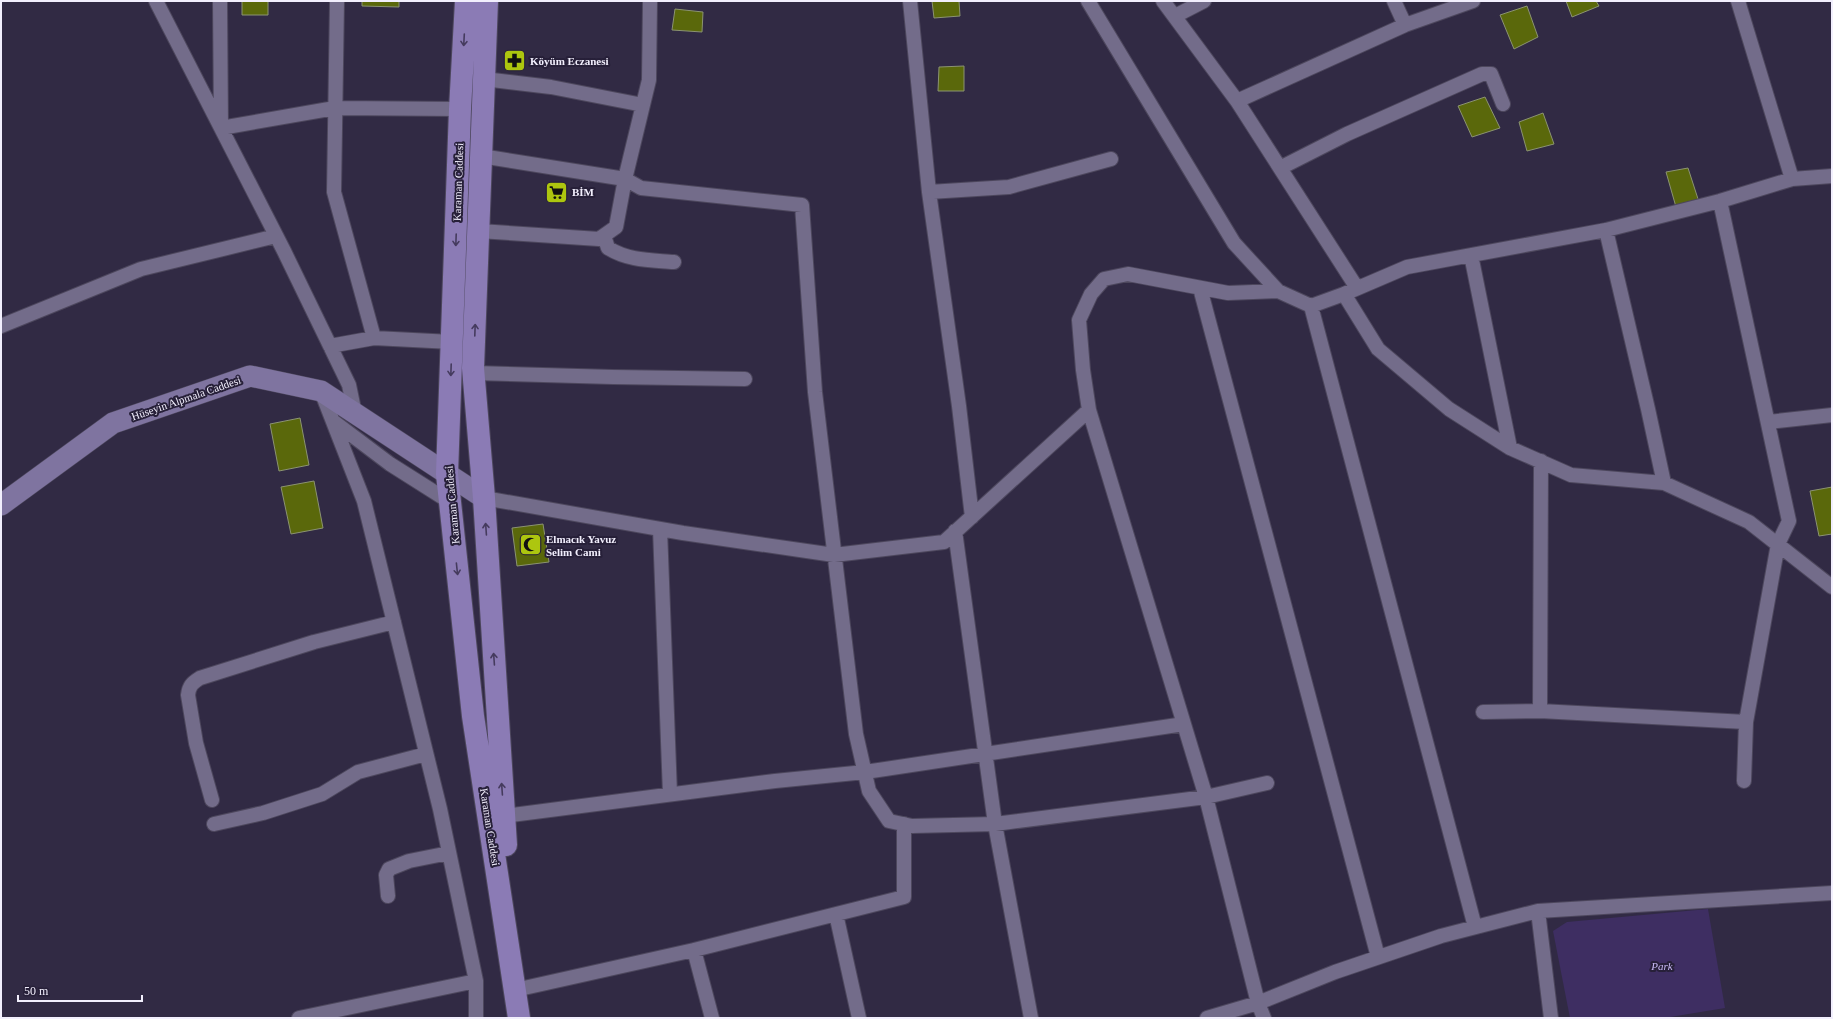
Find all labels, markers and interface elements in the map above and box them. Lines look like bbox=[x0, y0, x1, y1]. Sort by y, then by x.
one-way arrow bbox=[461, 33, 468, 46]
pharmacy icon: Köyüm Eczanesi bbox=[501, 48, 527, 74]
place label: Köyüm Eczanesi bbox=[530, 55, 609, 67]
street label: Karaman Caddesi bbox=[451, 143, 465, 221]
supermarket icon: BİM bbox=[543, 179, 569, 205]
place label: BİM bbox=[572, 186, 595, 198]
one-way arrow bbox=[452, 233, 460, 246]
one-way arrow bbox=[471, 324, 478, 337]
one-way arrow bbox=[448, 363, 455, 376]
street label: Hüseyin Alpmala Caddesi bbox=[130, 374, 242, 422]
street label: Karaman Caddesi bbox=[443, 465, 461, 545]
one-way arrow bbox=[483, 523, 490, 536]
mosque icon: Elmacık Yavuz Selim Cami bbox=[517, 532, 543, 558]
place label: Elmacık Yavuz Selim Cami bbox=[546, 533, 616, 558]
one-way arrow bbox=[454, 562, 461, 575]
one-way arrow bbox=[491, 653, 498, 666]
one-way arrow bbox=[499, 783, 506, 796]
street label: Karaman Caddesi bbox=[478, 787, 502, 867]
park label: Park bbox=[1650, 960, 1674, 972]
scale bar bbox=[18, 977, 142, 1003]
text: 50 m bbox=[24, 984, 49, 998]

